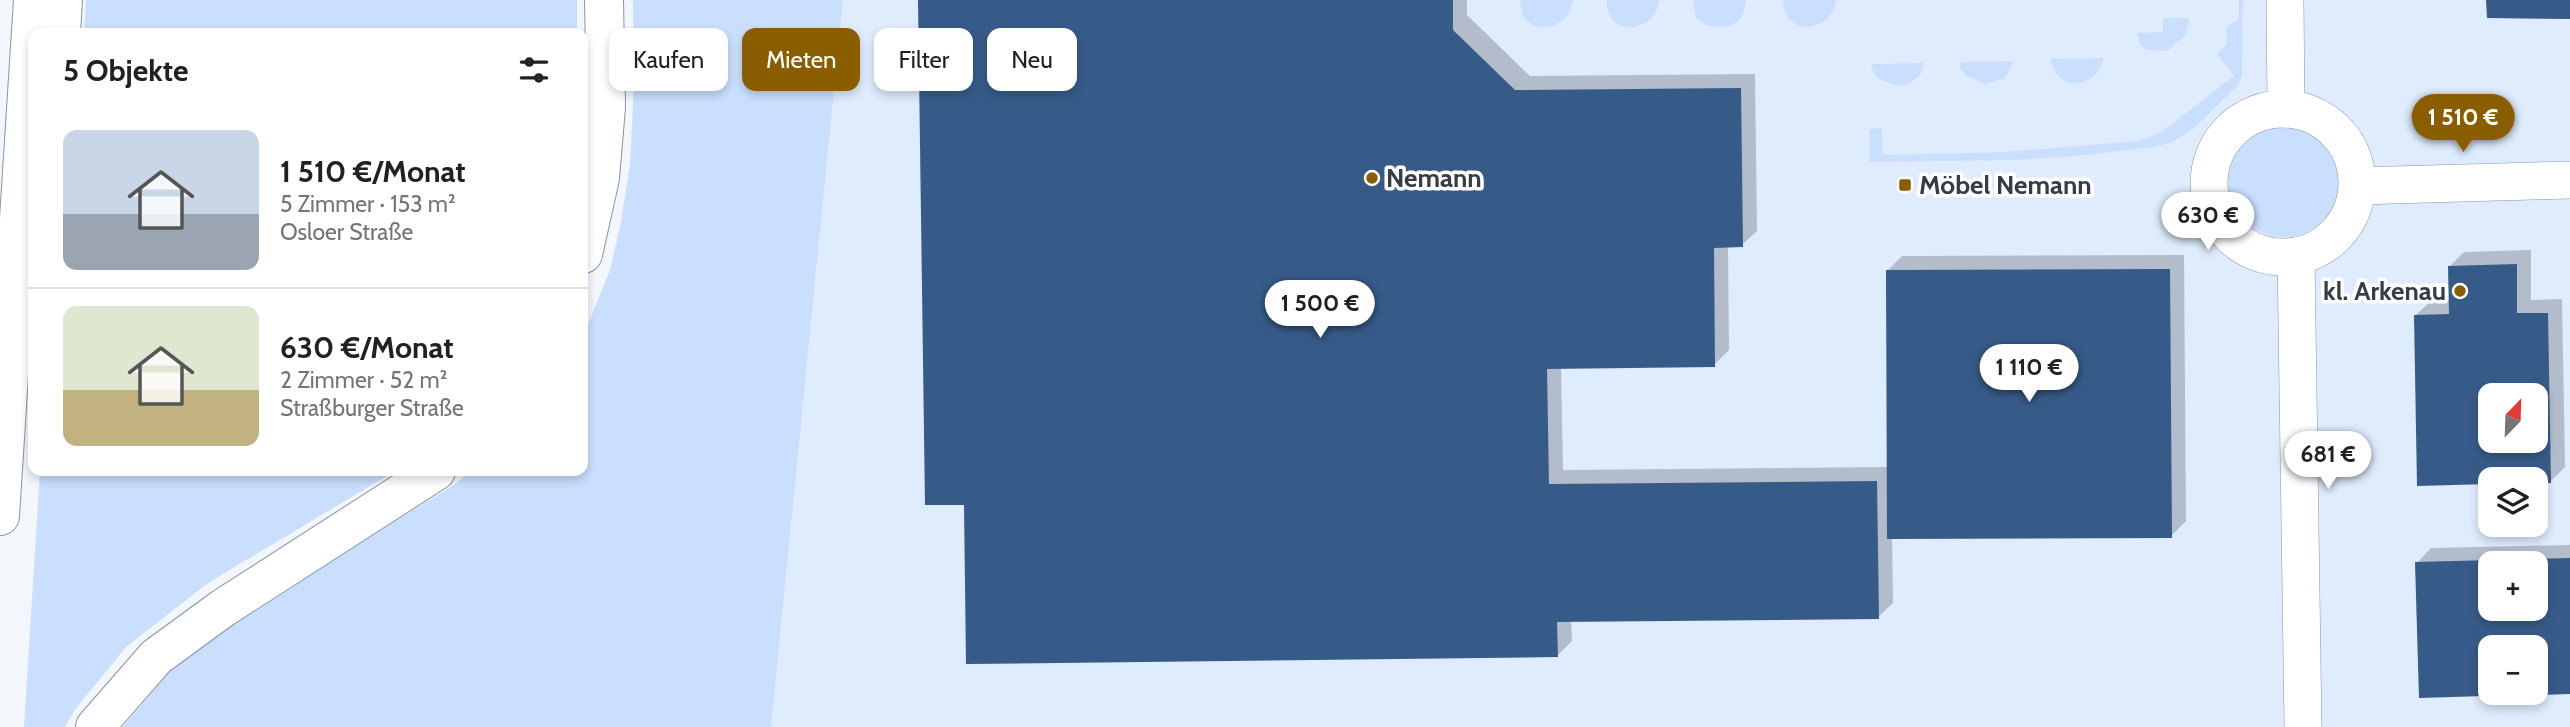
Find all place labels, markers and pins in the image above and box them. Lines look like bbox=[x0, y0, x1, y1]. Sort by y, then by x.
pin: 1 510 € bbox=[2398, 94, 2528, 154]
place label: Nemann bbox=[1386, 162, 1482, 194]
place label: Möbel Nemann bbox=[1919, 169, 2092, 201]
marker: Nemann bbox=[1364, 170, 1380, 186]
marker: Möbel Nemann bbox=[1897, 177, 1913, 193]
pin: 630 € bbox=[2159, 192, 2257, 252]
place label: kl. Arkenau bbox=[2323, 275, 2446, 307]
pin: 1 500 € bbox=[1255, 280, 1385, 340]
marker: kl. Arkenau bbox=[2452, 283, 2468, 299]
pin: 1 110 € bbox=[1964, 344, 2094, 404]
pin: 681 € bbox=[2279, 432, 2377, 491]

